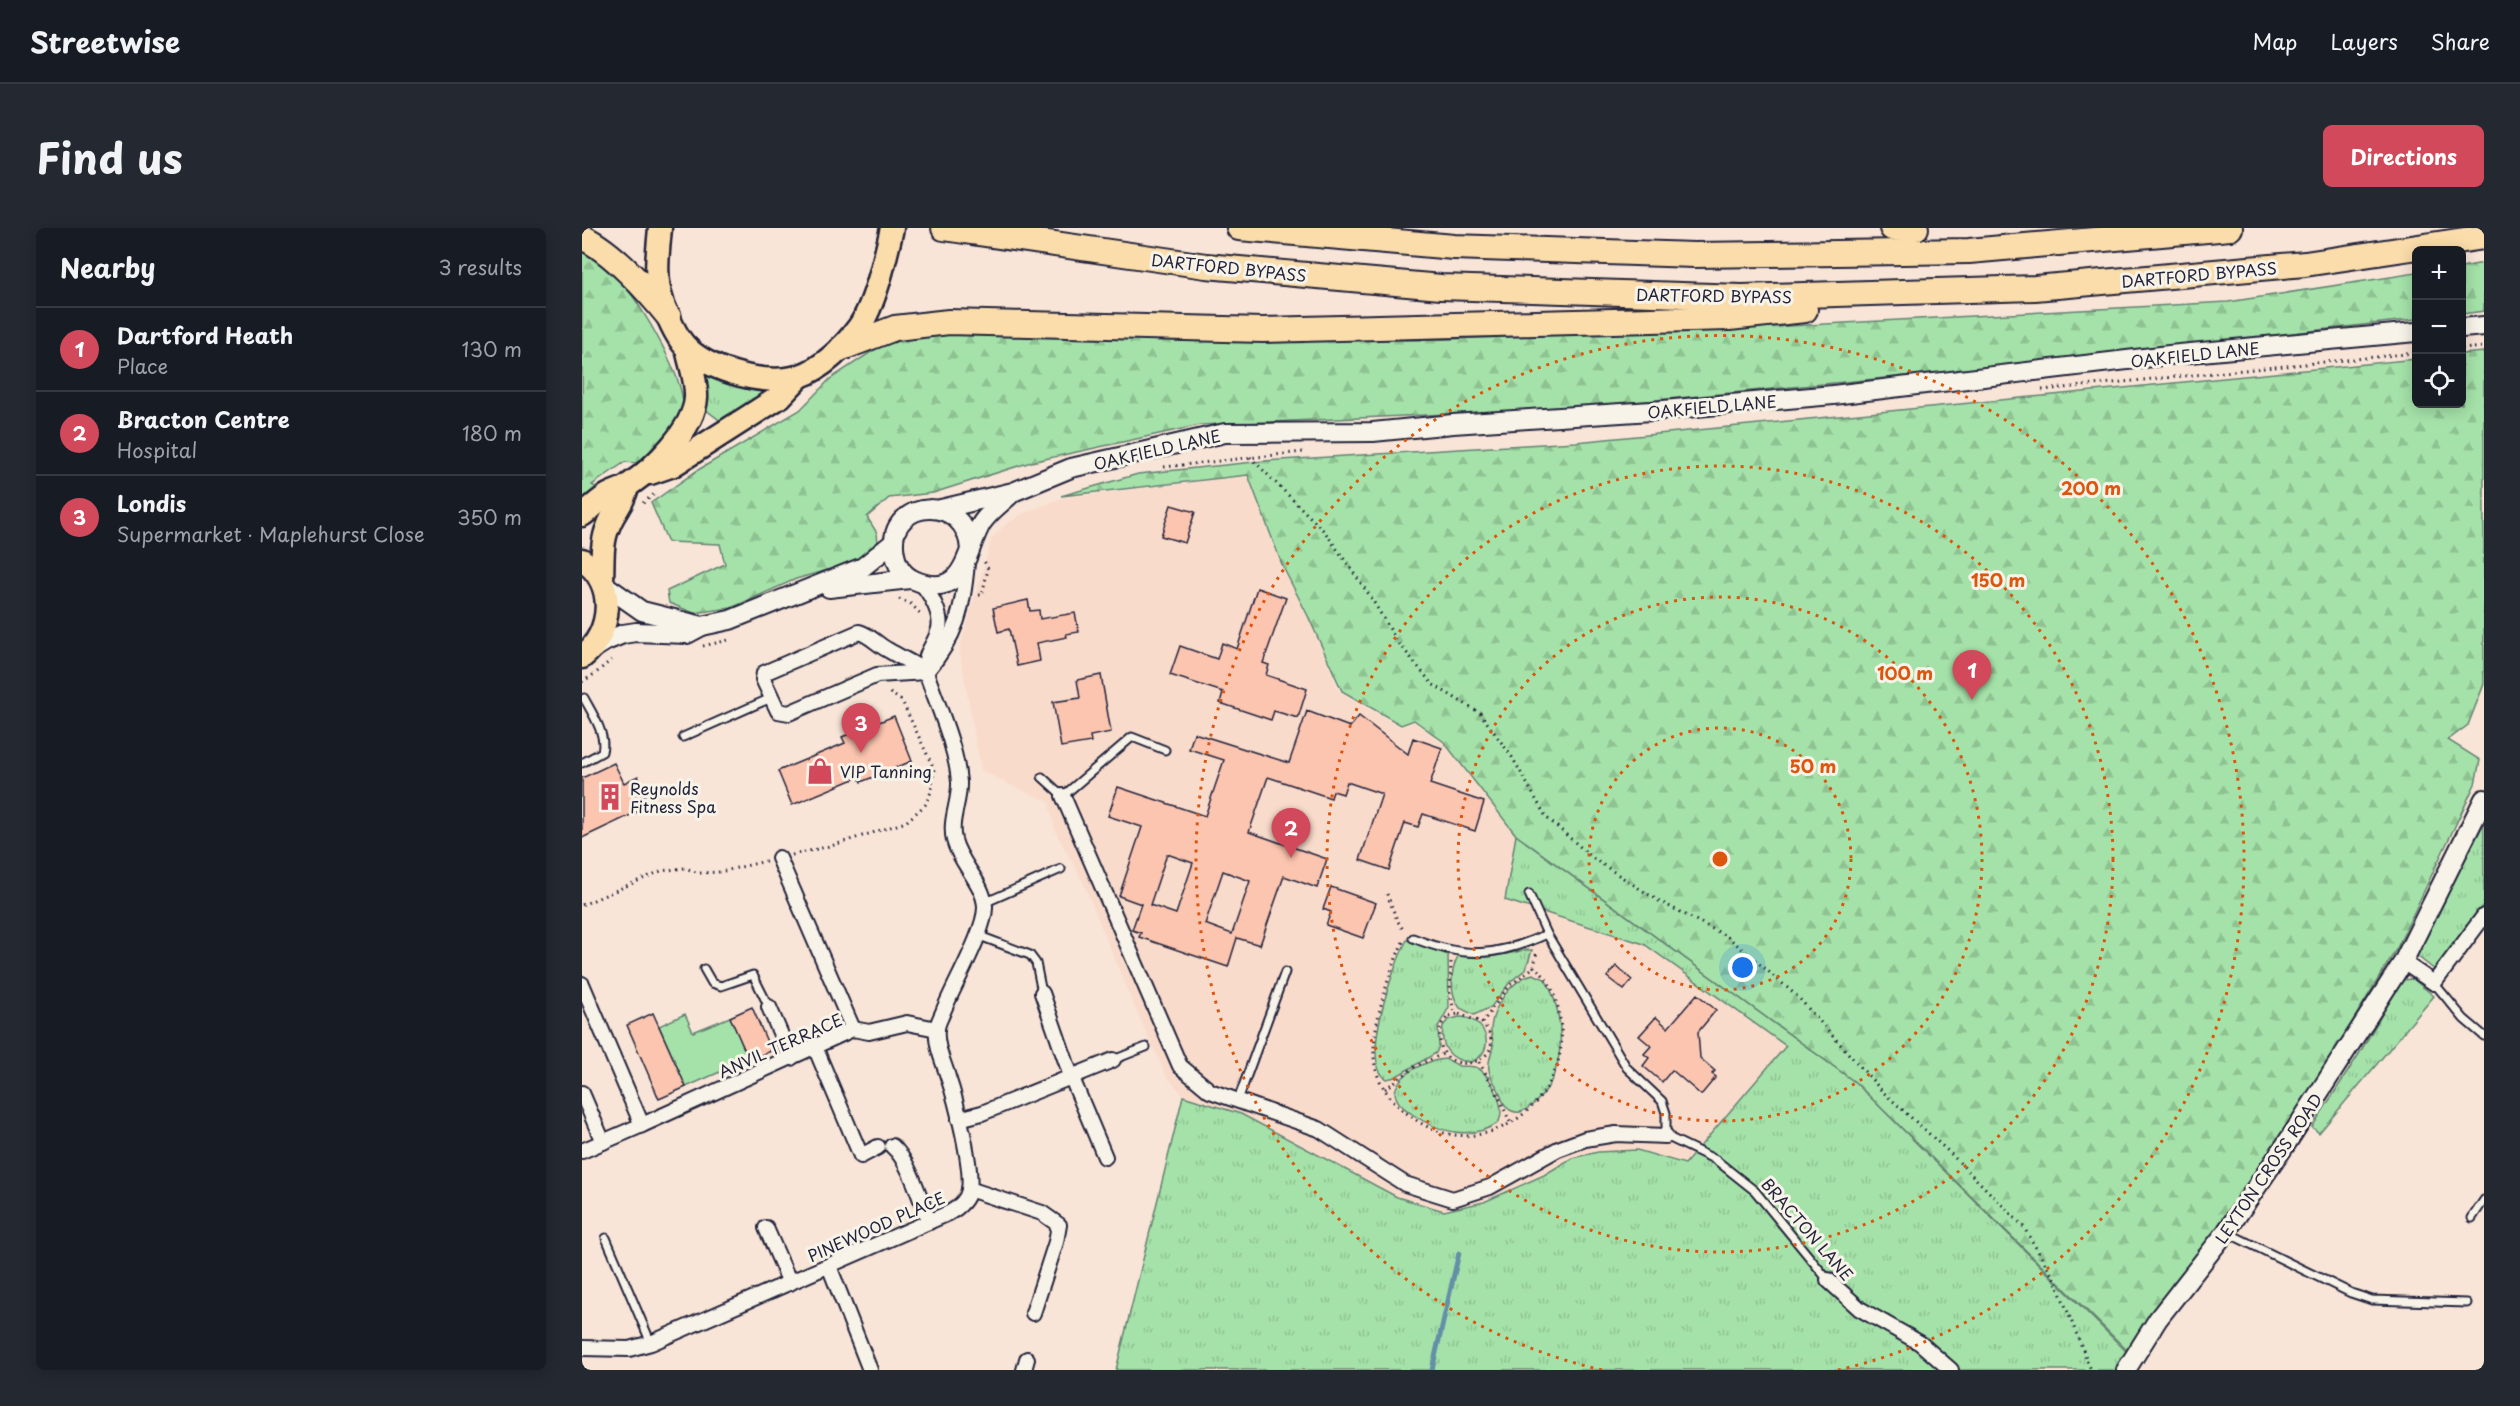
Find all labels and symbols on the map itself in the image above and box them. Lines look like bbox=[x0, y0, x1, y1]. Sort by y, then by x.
street label: DARTFORD BYPASS bbox=[1150, 247, 1308, 287]
street label: DARTFORD BYPASS bbox=[2120, 255, 2278, 293]
street label: DARTFORD BYPASS bbox=[1636, 282, 1792, 308]
street label: OAKFIELD LANE bbox=[2129, 335, 2261, 373]
street label: OAKFIELD LANE bbox=[1646, 388, 1778, 424]
street label: OAKFIELD LANE bbox=[1091, 423, 1223, 475]
text: 200 m bbox=[2061, 474, 2121, 501]
text: 150 m bbox=[1971, 566, 2025, 593]
pin: 1 bbox=[1952, 650, 1992, 700]
text: 100 m bbox=[1877, 659, 1933, 686]
pin: 3 bbox=[842, 704, 880, 753]
text: 50 m bbox=[1790, 752, 1836, 779]
shop icon: VIP Tanning bbox=[805, 756, 835, 786]
place label: VIP Tanning bbox=[840, 759, 932, 783]
place label: Reynolds Fitness Spa bbox=[630, 776, 716, 818]
building icon: Reynolds Fitness Spa bbox=[595, 782, 625, 812]
pin: 2 bbox=[1272, 808, 1310, 858]
centre of rings bbox=[1710, 849, 1730, 869]
your location bbox=[1728, 953, 1757, 982]
street label: ANVIL TERRACE bbox=[714, 1007, 846, 1083]
street label: LEYTON CROSS ROAD bbox=[2209, 1088, 2327, 1248]
street label: BRACTON LANE bbox=[1757, 1172, 1859, 1286]
street label: PINEWOOD PLACE bbox=[803, 1185, 949, 1267]

